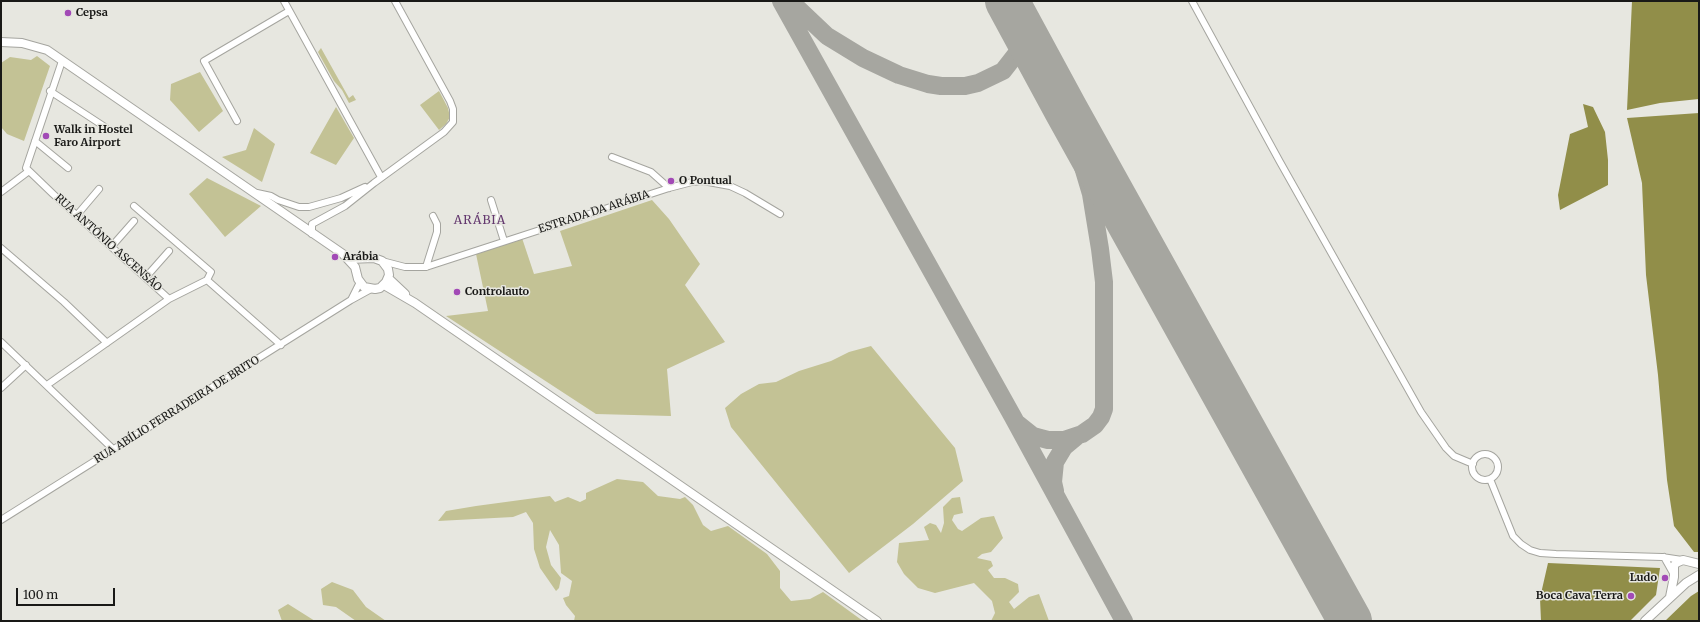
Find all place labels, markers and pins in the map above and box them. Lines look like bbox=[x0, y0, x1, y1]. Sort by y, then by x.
place label: Cepsa bbox=[76, 6, 108, 20]
marker: Cepsa bbox=[63, 8, 73, 18]
place label: Walk in Hostel Faro Airport bbox=[54, 123, 133, 149]
marker: Walk in Hostel Faro Airport bbox=[41, 131, 51, 141]
place label: O Pontual bbox=[679, 174, 732, 188]
marker: O Pontual bbox=[666, 176, 676, 186]
place label: Arábia bbox=[343, 250, 379, 264]
marker: Arábia bbox=[330, 252, 340, 262]
place label: Controlauto bbox=[465, 285, 529, 299]
marker: Controlauto bbox=[452, 287, 462, 297]
place label: Ludo bbox=[1630, 571, 1657, 585]
marker: Ludo bbox=[1660, 573, 1670, 583]
place label: Boca Cava Terra bbox=[1536, 589, 1623, 603]
marker: Boca Cava Terra bbox=[1626, 591, 1636, 601]

